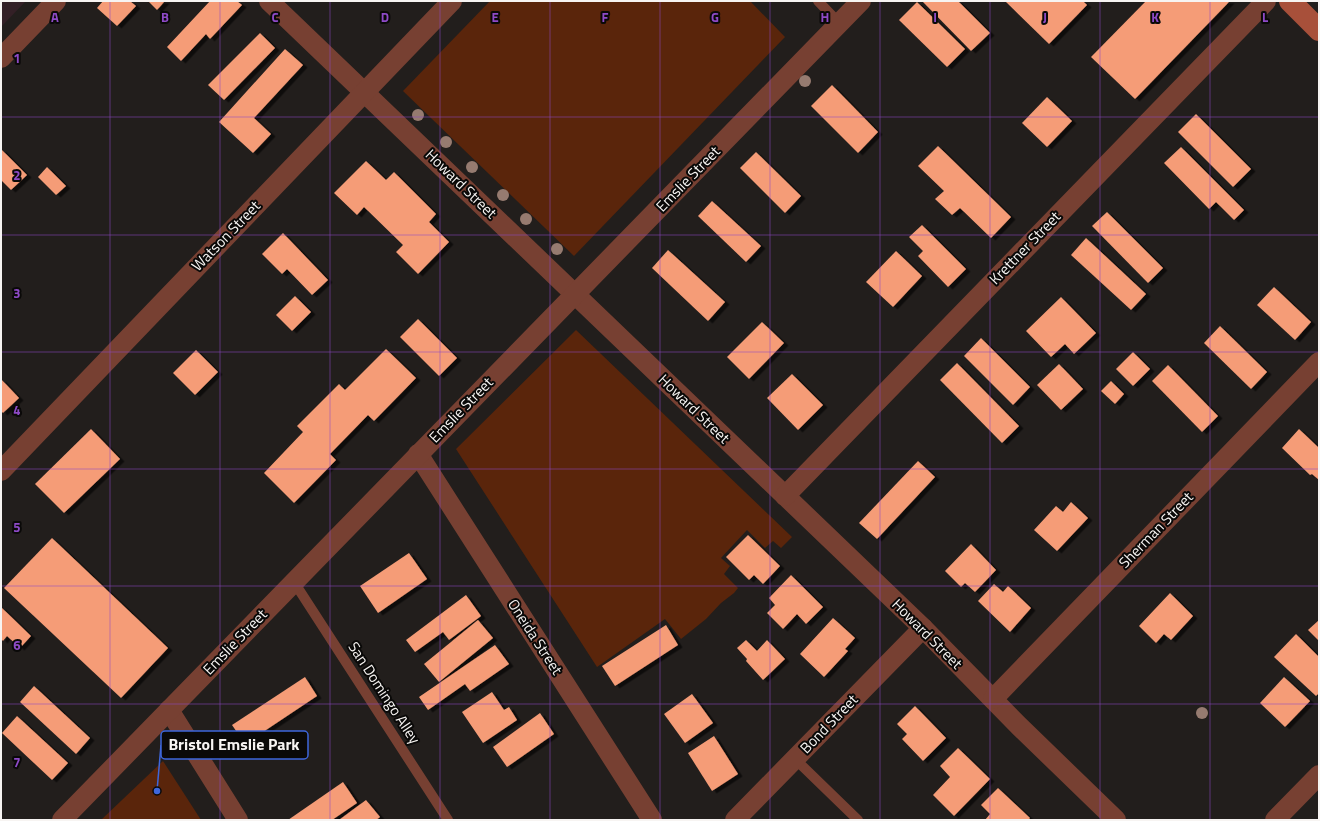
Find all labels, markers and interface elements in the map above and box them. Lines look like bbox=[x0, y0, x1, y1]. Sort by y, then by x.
text: A bbox=[51, 7, 59, 27]
text: B bbox=[161, 7, 169, 27]
text: C bbox=[271, 7, 279, 27]
text: D bbox=[381, 7, 389, 27]
text: E bbox=[491, 7, 499, 27]
text: F bbox=[602, 7, 609, 27]
text: G bbox=[711, 7, 719, 27]
text: H bbox=[821, 7, 829, 27]
text: I bbox=[933, 7, 937, 27]
text: J bbox=[1043, 7, 1047, 27]
text: K bbox=[1151, 7, 1159, 27]
text: L bbox=[1262, 7, 1268, 27]
text: 1 bbox=[13, 48, 21, 68]
street label: Emslie Street bbox=[650, 140, 726, 217]
street label: Howard Street bbox=[420, 144, 503, 224]
text: 2 bbox=[13, 165, 21, 185]
street label: Watson Street bbox=[186, 194, 266, 276]
street label: Krettner Street bbox=[984, 205, 1066, 290]
text: 3 bbox=[13, 283, 21, 303]
street label: Howard Street bbox=[653, 369, 736, 449]
street label: Emslie Street bbox=[423, 371, 499, 448]
text: 4 bbox=[13, 400, 21, 420]
street label: Sherman Street bbox=[1113, 486, 1199, 573]
text: 5 bbox=[13, 517, 21, 537]
street label: Howard Street bbox=[887, 593, 968, 675]
street label: Oneida Street bbox=[502, 594, 569, 680]
street label: Emslie Street bbox=[197, 603, 273, 680]
text: 6 bbox=[13, 635, 21, 655]
street label: San Domingo Alley bbox=[343, 637, 426, 748]
street label: Bond Street bbox=[794, 688, 864, 759]
callout: Bristol Emslie Park bbox=[161, 731, 308, 759]
text: Bristol Emslie Park bbox=[168, 732, 300, 756]
text: 7 bbox=[13, 752, 21, 772]

